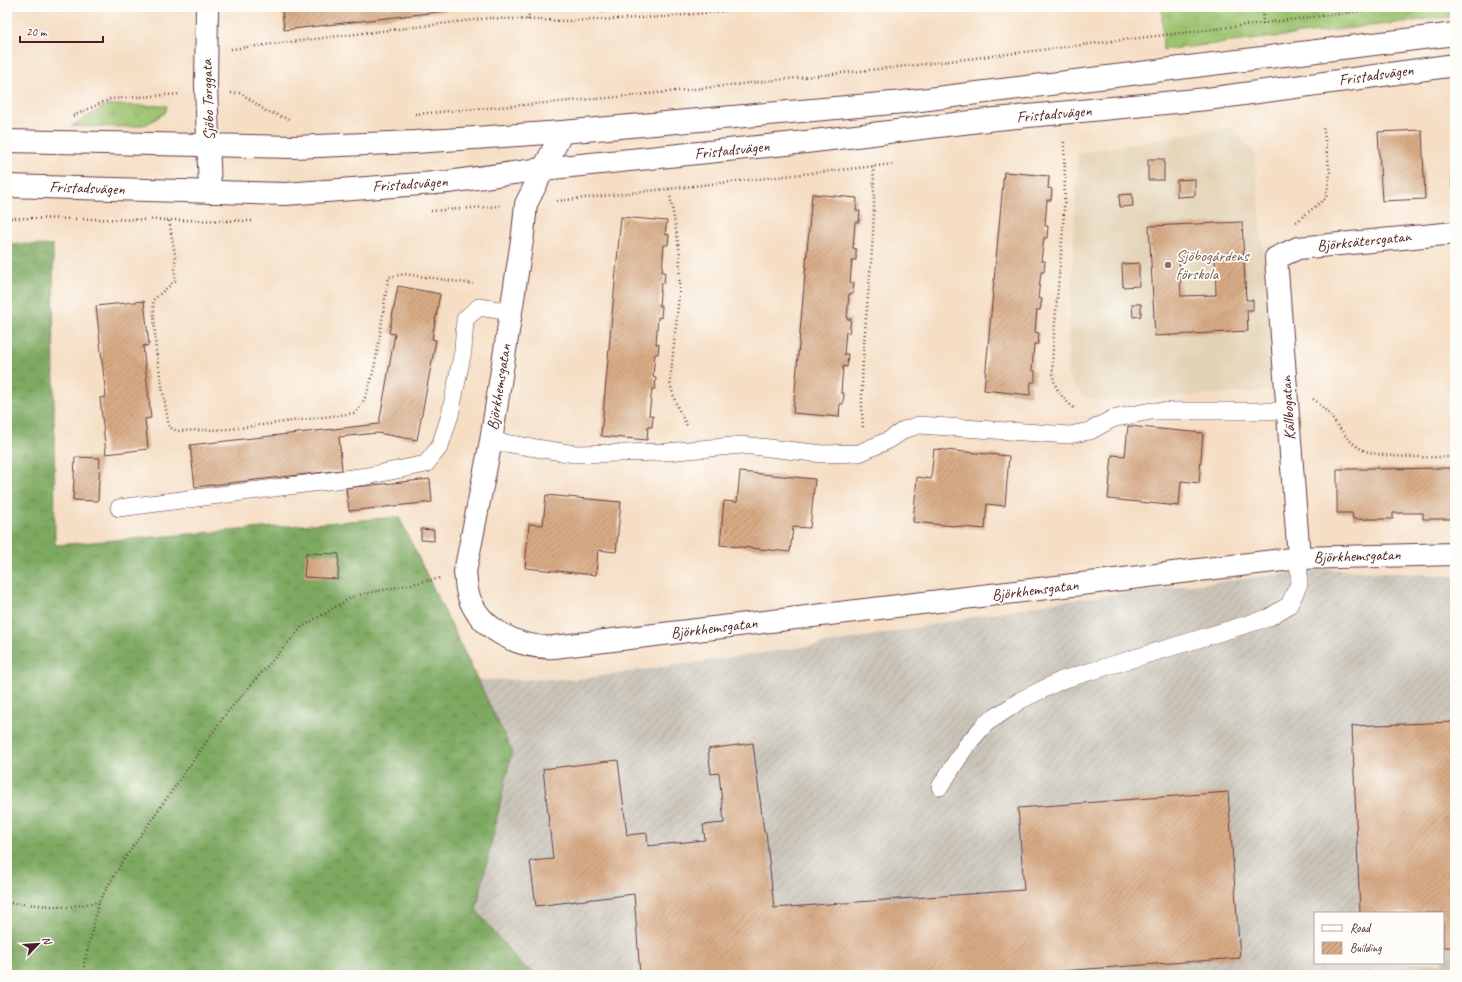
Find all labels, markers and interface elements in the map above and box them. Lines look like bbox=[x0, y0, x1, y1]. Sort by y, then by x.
scale bar bbox=[20, 18, 103, 44]
text: 20 m bbox=[26, 24, 48, 40]
street label: Sjöbo Torggata bbox=[197, 58, 219, 141]
street label: Fristadsvägen bbox=[1337, 60, 1415, 90]
street label: Fristadsvägen bbox=[1016, 101, 1093, 127]
street label: Fristadsvägen bbox=[694, 136, 771, 164]
street label: Fristadsvägen bbox=[372, 171, 449, 197]
street label: Fristadsvägen bbox=[49, 177, 126, 199]
street label: Björksätersgatan bbox=[1316, 226, 1413, 256]
place label: Sjöbogårdens förskola bbox=[1176, 246, 1250, 284]
marker: Sjöbogårdens förskola bbox=[1163, 260, 1173, 270]
street label: Björkhemsgatan bbox=[482, 342, 516, 432]
street label: Källbogatan bbox=[1276, 375, 1300, 441]
street label: Björkhemsgatan bbox=[1313, 544, 1402, 568]
street label: Björkhemsgatan bbox=[991, 575, 1080, 605]
street label: Björkhemsgatan bbox=[670, 613, 759, 643]
legend bbox=[1314, 912, 1444, 964]
text: Road bbox=[1350, 920, 1372, 936]
north arrow bbox=[18, 924, 58, 964]
text: N bbox=[39, 934, 56, 948]
text: Building bbox=[1350, 940, 1382, 956]

